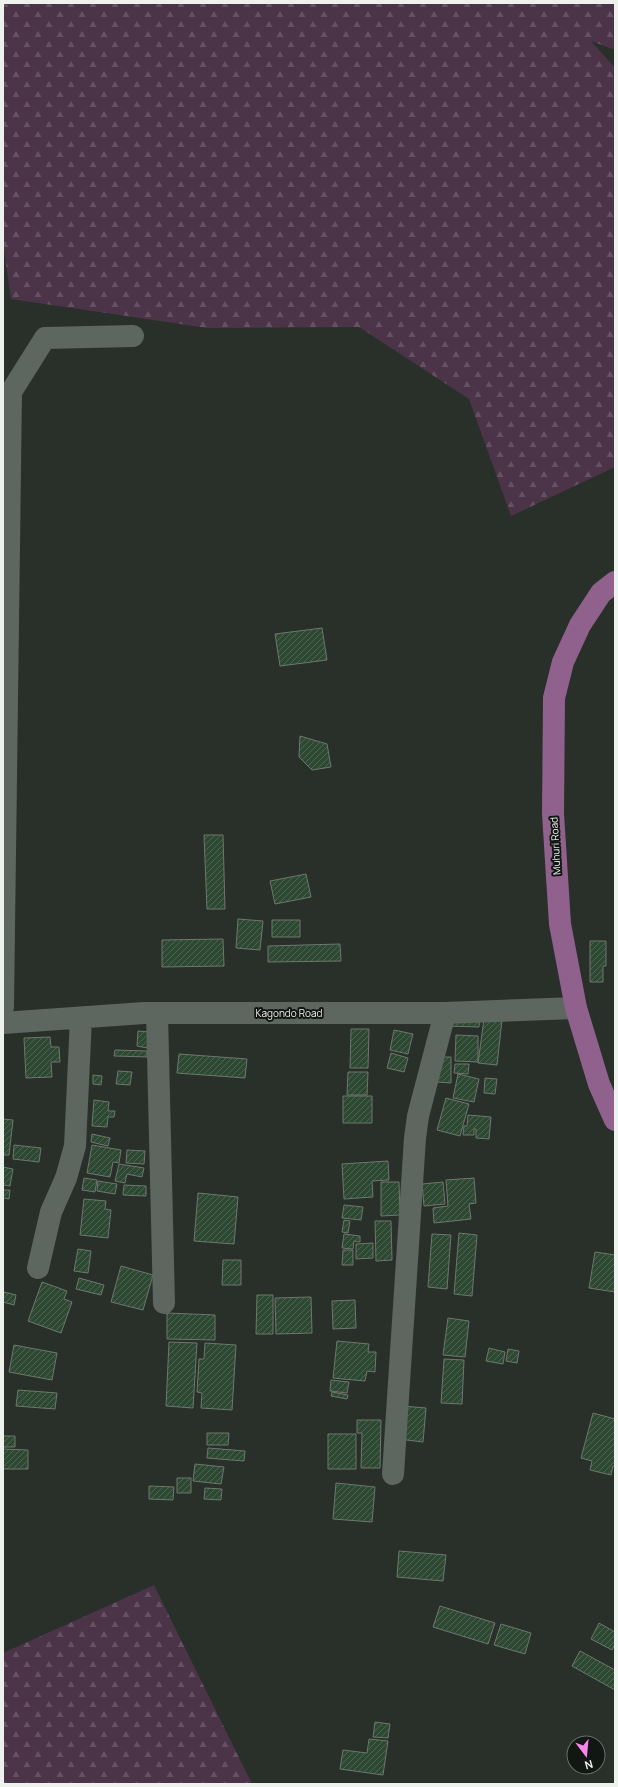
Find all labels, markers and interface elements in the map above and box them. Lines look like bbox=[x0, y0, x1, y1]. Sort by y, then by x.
street label: Muhuri Road bbox=[546, 817, 564, 875]
street label: Kagondo Road bbox=[256, 1006, 322, 1020]
north arrow bbox=[566, 1735, 606, 1775]
text: N bbox=[583, 1757, 595, 1773]

